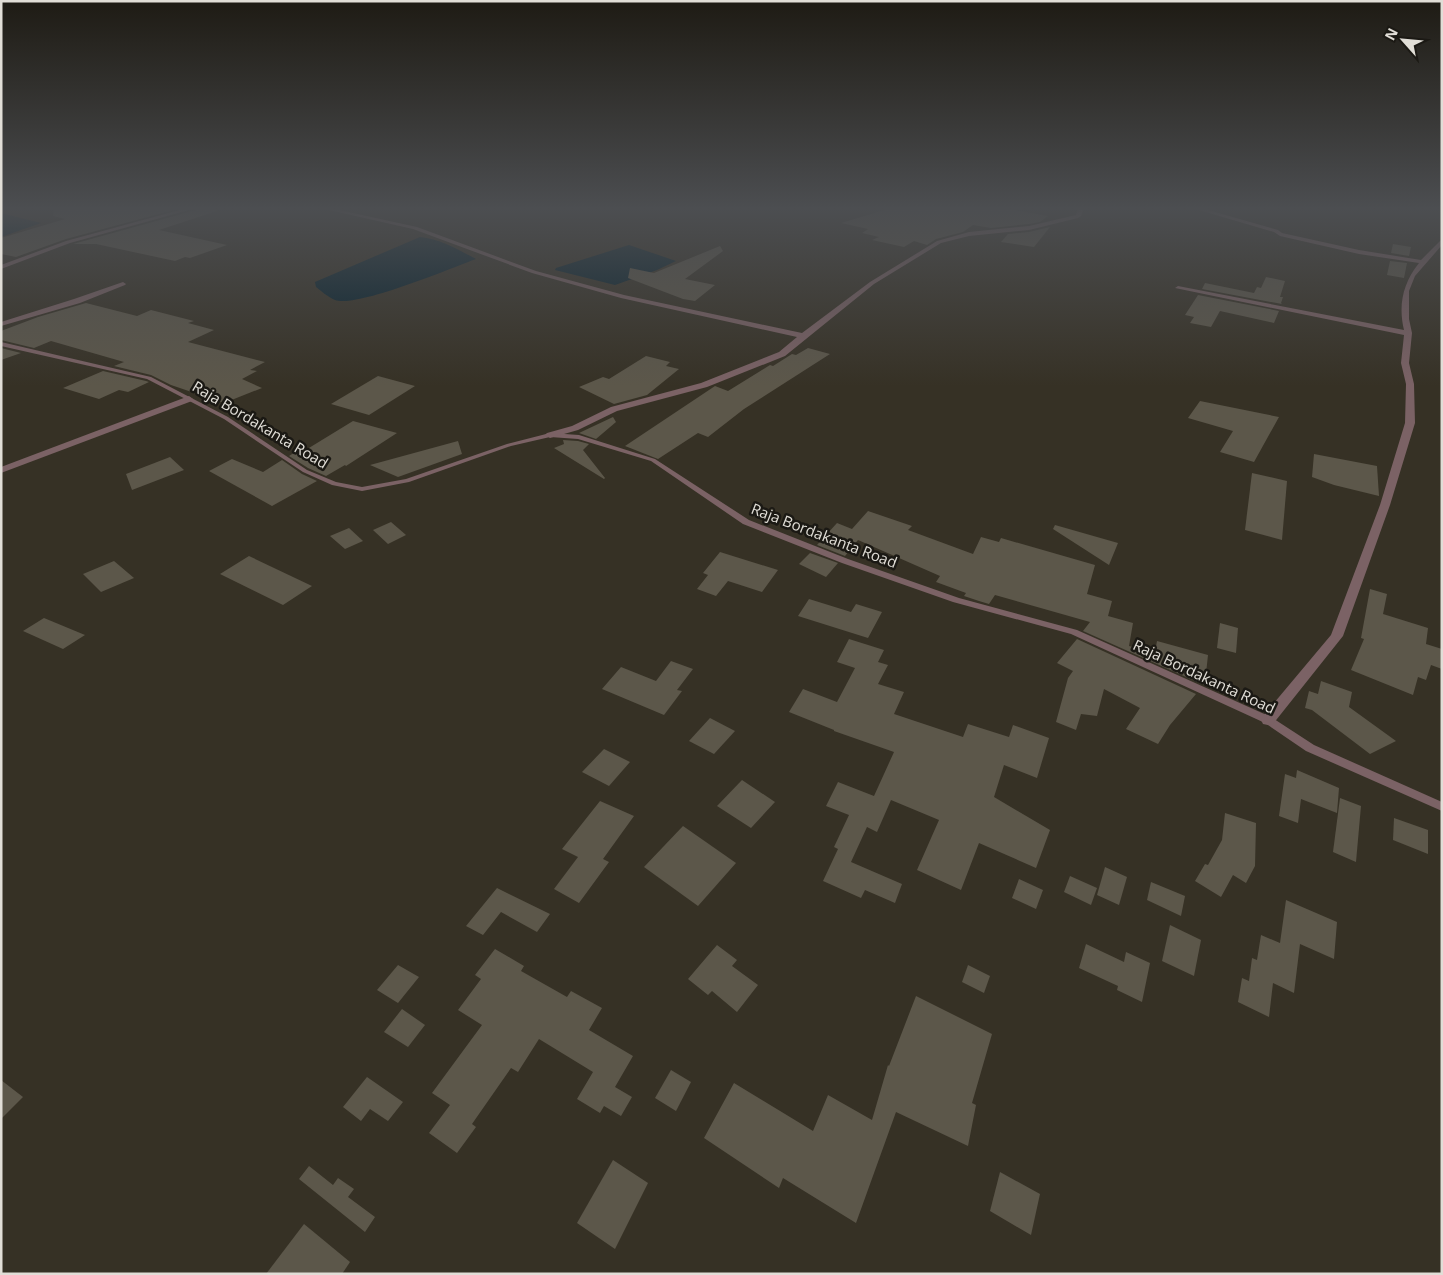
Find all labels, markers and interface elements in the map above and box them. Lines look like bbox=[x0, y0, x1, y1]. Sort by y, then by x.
north arrow bbox=[1378, 15, 1428, 65]
text: N bbox=[1380, 24, 1402, 43]
street label: Raja Bordakanta Road bbox=[189, 376, 332, 473]
street label: Raja Bordakanta Road bbox=[749, 498, 900, 572]
street label: Raja Bordakanta Road bbox=[1130, 634, 1279, 718]

